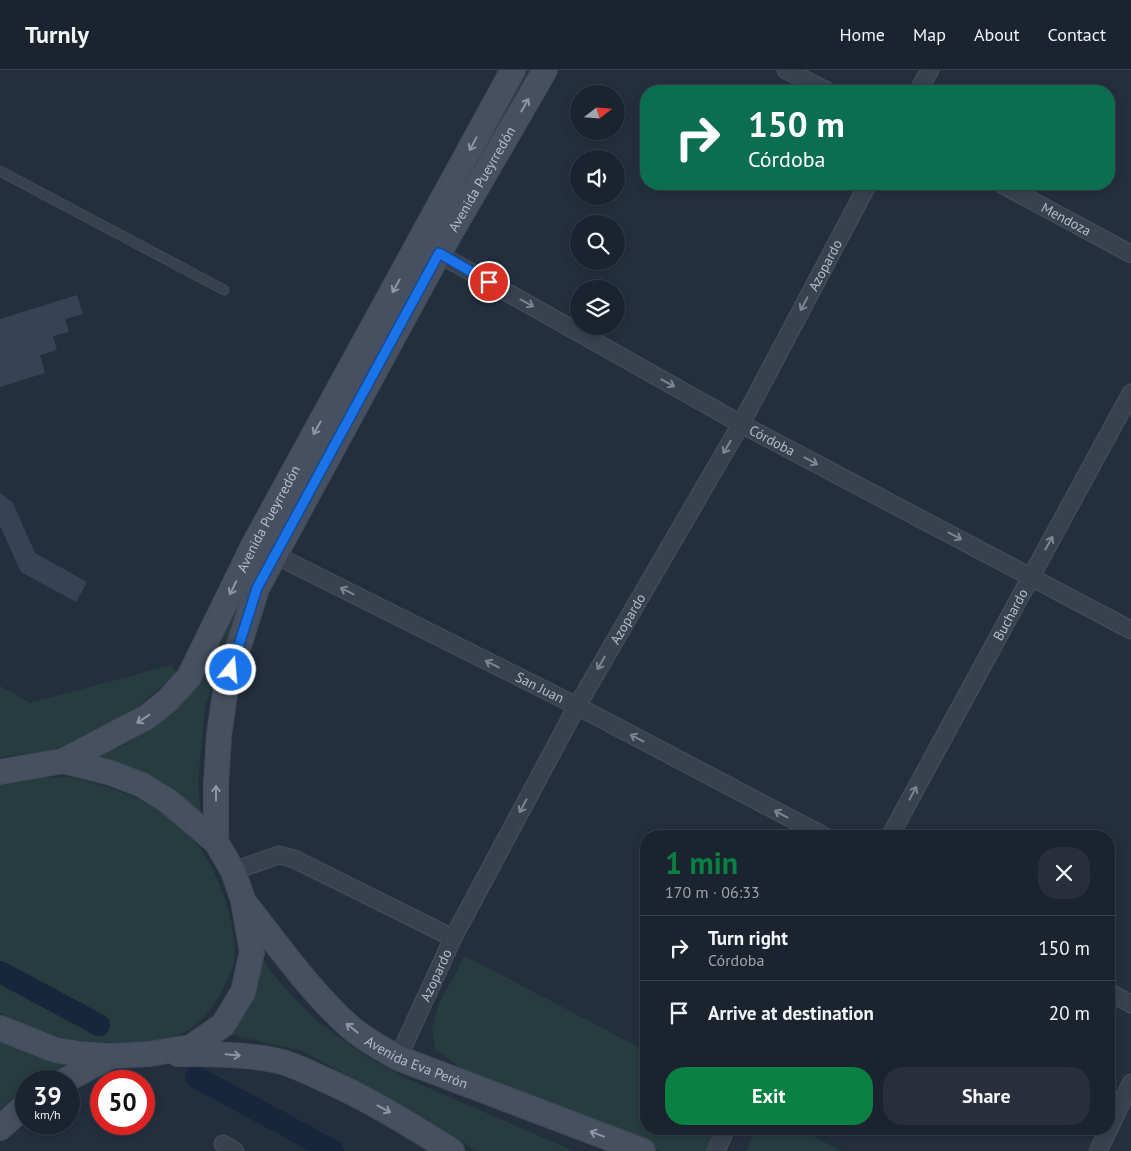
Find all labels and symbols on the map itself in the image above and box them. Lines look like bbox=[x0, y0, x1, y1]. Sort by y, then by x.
north arrow bbox=[570, 85, 625, 140]
one-way arrow bbox=[520, 99, 530, 113]
street label: Avenida Pueyrredón bbox=[444, 123, 519, 235]
one-way arrow bbox=[468, 136, 478, 151]
street label: Mendoza bbox=[1038, 198, 1094, 240]
street label: Azopardo bbox=[804, 236, 846, 294]
pin bbox=[468, 261, 510, 303]
one-way arrow bbox=[390, 278, 400, 293]
one-way arrow bbox=[799, 296, 808, 311]
one-way arrow bbox=[519, 298, 534, 308]
one-way arrow bbox=[661, 378, 676, 388]
one-way arrow bbox=[312, 421, 322, 435]
street label: Córdoba bbox=[746, 421, 798, 460]
one-way arrow bbox=[722, 440, 732, 454]
one-way arrow bbox=[803, 457, 818, 466]
street label: Avenida Pueyrredón bbox=[233, 462, 304, 575]
one-way arrow bbox=[947, 532, 962, 541]
one-way arrow bbox=[1044, 535, 1054, 550]
one-way arrow bbox=[227, 580, 237, 595]
one-way arrow bbox=[340, 586, 355, 595]
street label: Buchardo bbox=[989, 586, 1032, 644]
street label: Azopardo bbox=[606, 590, 650, 647]
position arrow bbox=[204, 643, 256, 695]
one-way arrow bbox=[596, 656, 606, 670]
one-way arrow bbox=[485, 659, 500, 668]
street label: San Juan bbox=[512, 668, 567, 707]
one-way arrow bbox=[136, 714, 150, 724]
one-way arrow bbox=[630, 733, 645, 742]
one-way arrow bbox=[211, 785, 221, 802]
one-way arrow bbox=[908, 786, 918, 801]
one-way arrow bbox=[518, 798, 528, 813]
one-way arrow bbox=[774, 808, 788, 818]
street label: Azopardo bbox=[416, 946, 456, 1004]
one-way arrow bbox=[346, 1023, 359, 1034]
street label: Avenida Eva Perón bbox=[362, 1032, 470, 1093]
one-way arrow bbox=[224, 1050, 240, 1060]
speed limit sign: 50 bbox=[90, 1070, 155, 1135]
one-way arrow bbox=[377, 1104, 392, 1114]
one-way arrow bbox=[590, 1129, 605, 1138]

